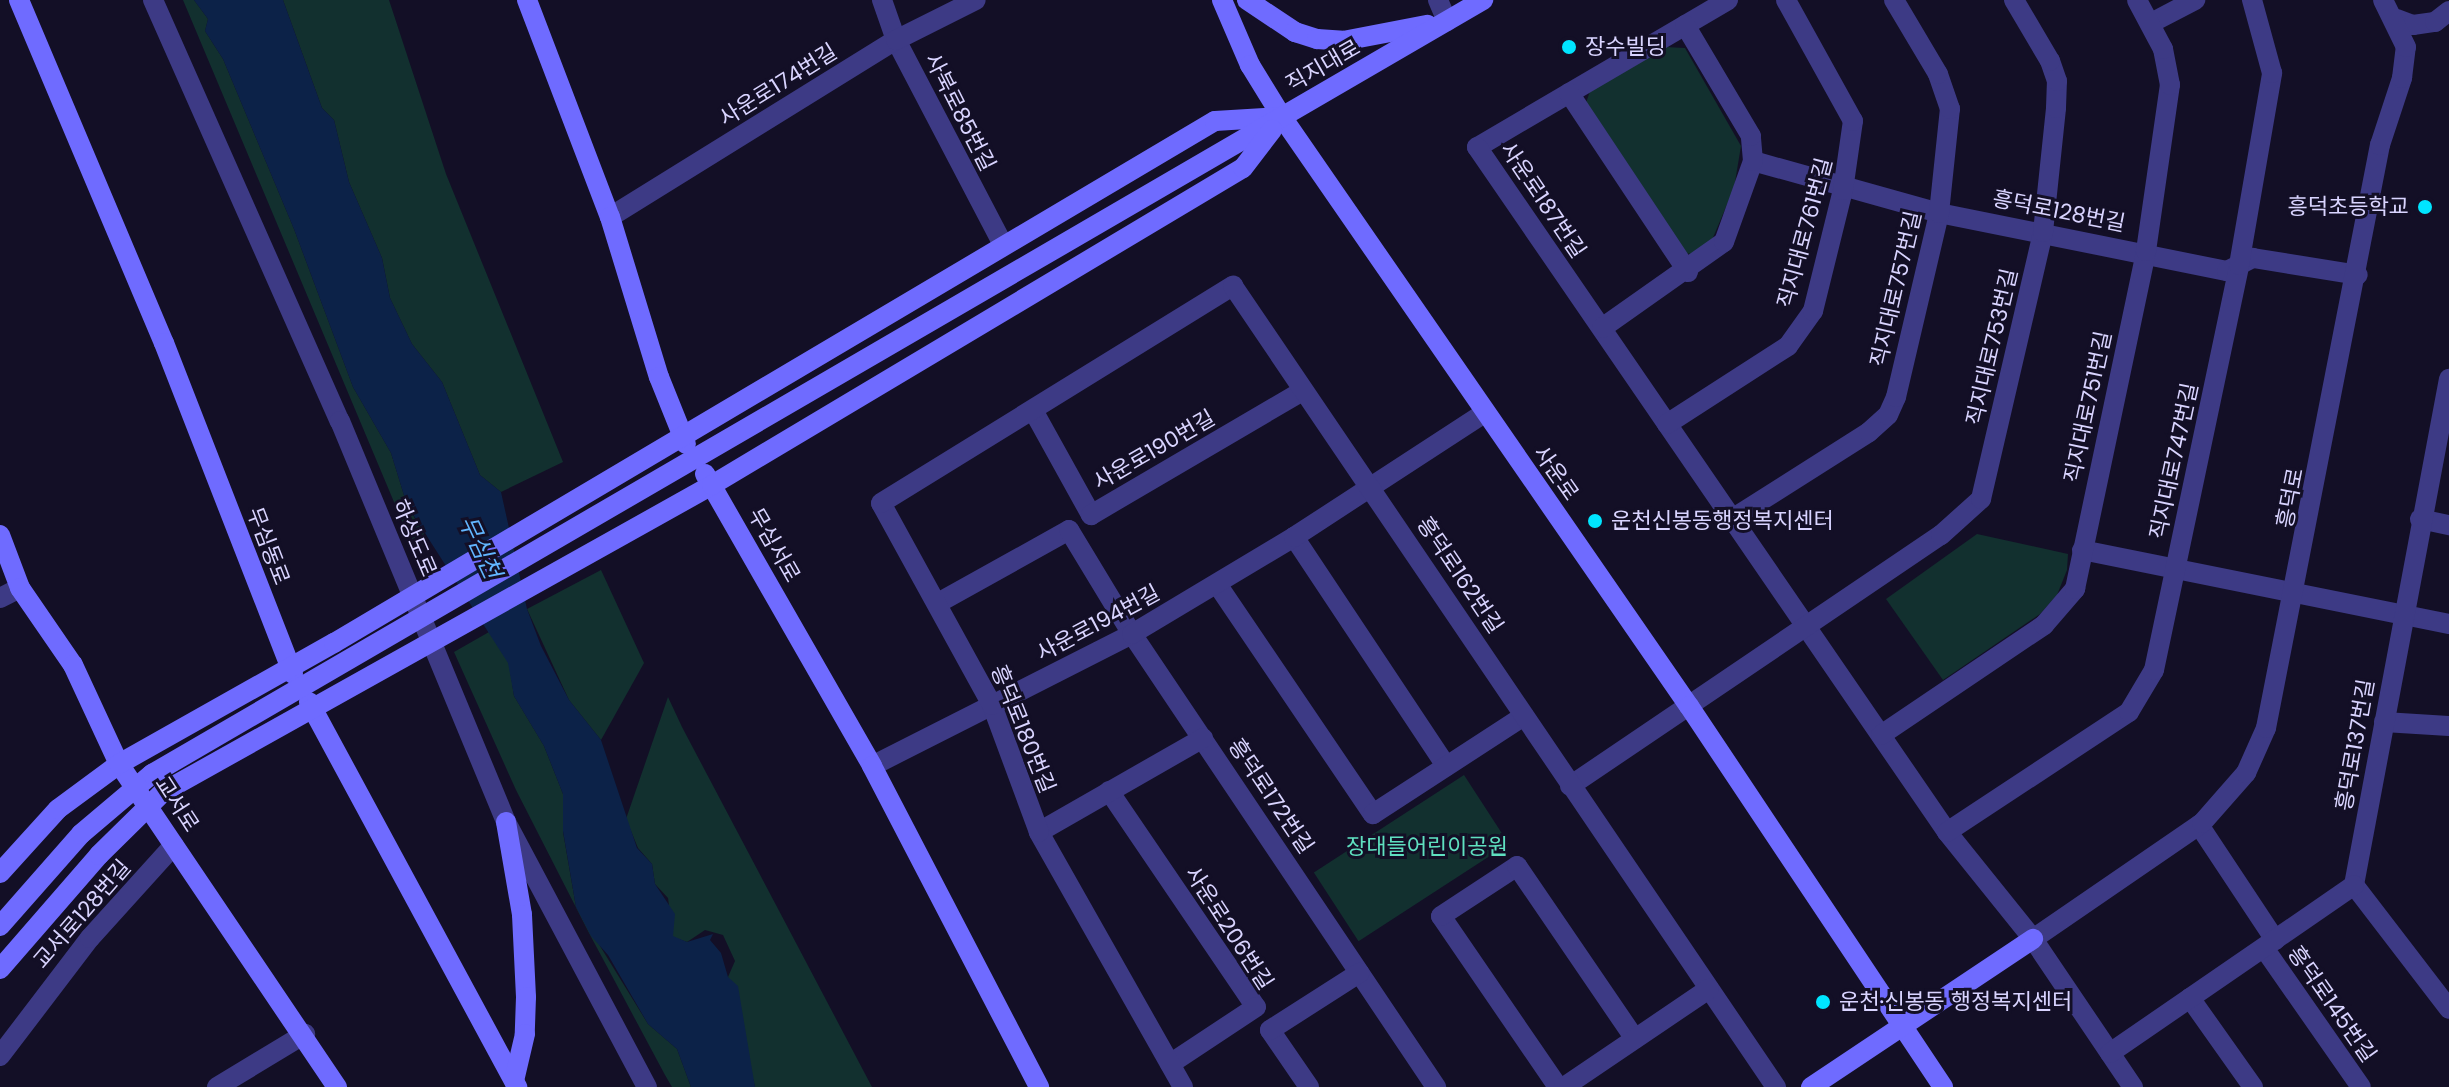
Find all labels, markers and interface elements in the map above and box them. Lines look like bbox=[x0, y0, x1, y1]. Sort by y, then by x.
street label: 직지대로 bbox=[1281, 34, 1365, 98]
place label: 장수빌딩 bbox=[1585, 34, 1666, 60]
street label: 사운로174번길 bbox=[714, 38, 842, 132]
marker: 장수빌딩 bbox=[1560, 38, 1578, 56]
street label: 사북로85번길 bbox=[919, 49, 1001, 175]
street label: 사운로187번길 bbox=[1495, 137, 1591, 263]
street label: 직지대로761번길 bbox=[1772, 155, 1838, 311]
street label: 흥덕로128번길 bbox=[1990, 185, 2128, 237]
place label: 흥덕초등학교 bbox=[2288, 194, 2409, 220]
marker: 흥덕초등학교 bbox=[2416, 198, 2434, 216]
street label: 직지대로757번길 bbox=[1865, 208, 1927, 370]
street label: 직지대로753번길 bbox=[1961, 266, 2023, 428]
street label: 직지대로751번길 bbox=[2059, 329, 2117, 485]
street label: 직지대로747번길 bbox=[2145, 380, 2203, 542]
street label: 사운로190번길 bbox=[1089, 405, 1219, 495]
street label: 사운로 bbox=[1528, 441, 1584, 505]
street label: 흥덕로 bbox=[2271, 466, 2309, 530]
street label: 하상도로 bbox=[386, 496, 442, 580]
street label: 무심동로 bbox=[241, 503, 295, 589]
street label: 무심서로 bbox=[742, 503, 806, 587]
place label: 운천신봉동행정복지센터 bbox=[1611, 508, 1834, 534]
water label: 무심천 bbox=[453, 511, 507, 583]
street label: 흥덕로162번길 bbox=[1411, 512, 1509, 638]
marker: 운천신봉동행정복지센터 bbox=[1586, 512, 1604, 530]
street label: 사운로194번길 bbox=[1032, 579, 1164, 667]
street label: 흥덕로180번길 bbox=[985, 661, 1061, 797]
street label: 흥덕로137번길 bbox=[2330, 677, 2380, 813]
street label: 흥덕로172번길 bbox=[1223, 734, 1319, 858]
street label: 교서로 bbox=[149, 771, 205, 837]
park label: 장대들어린이공원 bbox=[1346, 834, 1508, 860]
street label: 교서로128번길 bbox=[28, 854, 136, 974]
street label: 사운로206번길 bbox=[1179, 861, 1279, 995]
street label: 흥덕로145번길 bbox=[2282, 941, 2382, 1067]
place label: 운천·신봉동 행정복지센터 bbox=[1839, 989, 2072, 1015]
marker: 운천·신봉동 행정복지센터 bbox=[1814, 993, 1832, 1011]

